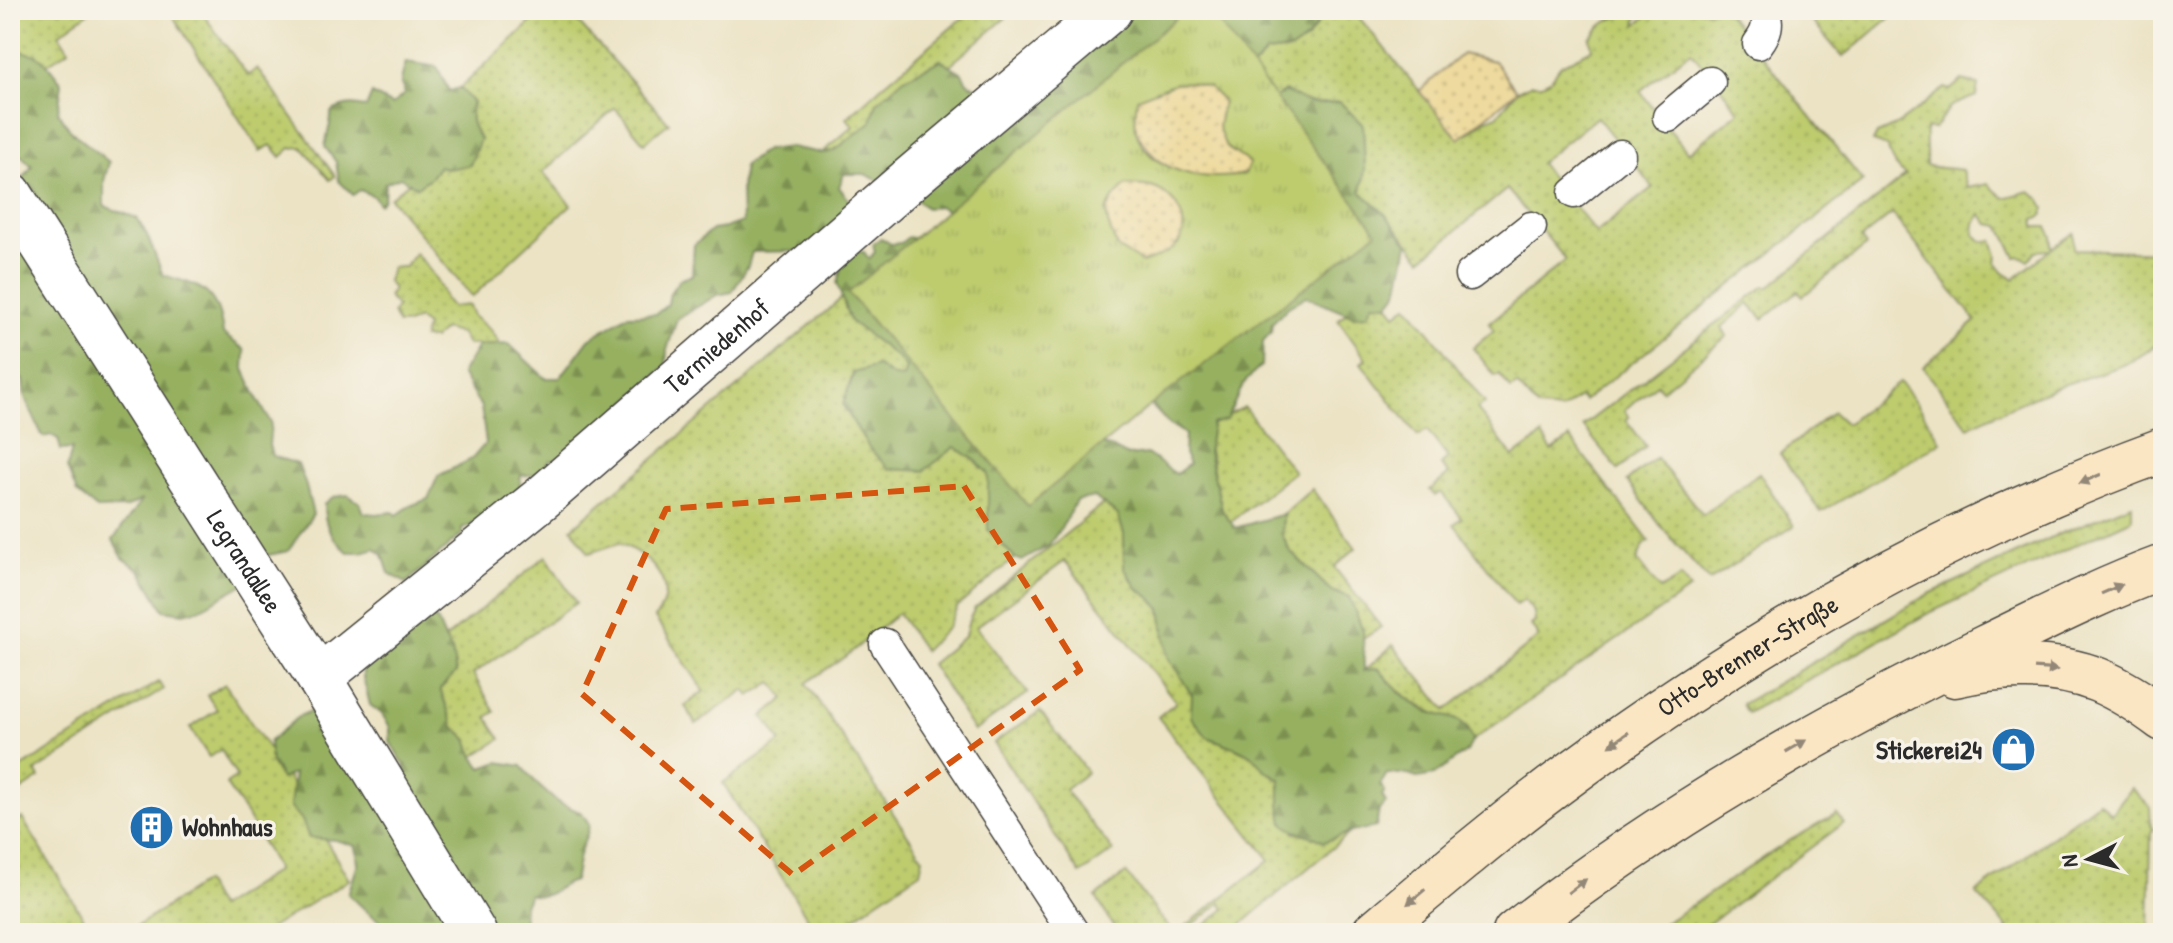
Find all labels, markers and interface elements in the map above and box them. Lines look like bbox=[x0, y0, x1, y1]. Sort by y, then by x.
street label: Termiedenhof bbox=[656, 290, 777, 402]
one-way arrow bbox=[2078, 472, 2102, 485]
street label: Legrandallee bbox=[199, 503, 291, 619]
one-way arrow bbox=[2100, 582, 2124, 595]
street label: Otto-Brenner-Straße bbox=[1650, 586, 1844, 725]
one-way arrow bbox=[2034, 663, 2059, 676]
shop icon: Stickerei24 bbox=[1989, 726, 2037, 774]
one-way arrow bbox=[1608, 731, 1629, 746]
place label: Stickerei24 bbox=[1876, 732, 1982, 767]
one-way arrow bbox=[1785, 739, 1807, 753]
building icon: Wohnhaus bbox=[127, 803, 175, 851]
place label: Wohnhaus bbox=[182, 809, 273, 844]
north arrow bbox=[2049, 819, 2129, 899]
text: N bbox=[2054, 853, 2085, 868]
one-way arrow bbox=[1567, 879, 1587, 895]
one-way arrow bbox=[1407, 888, 1427, 905]

